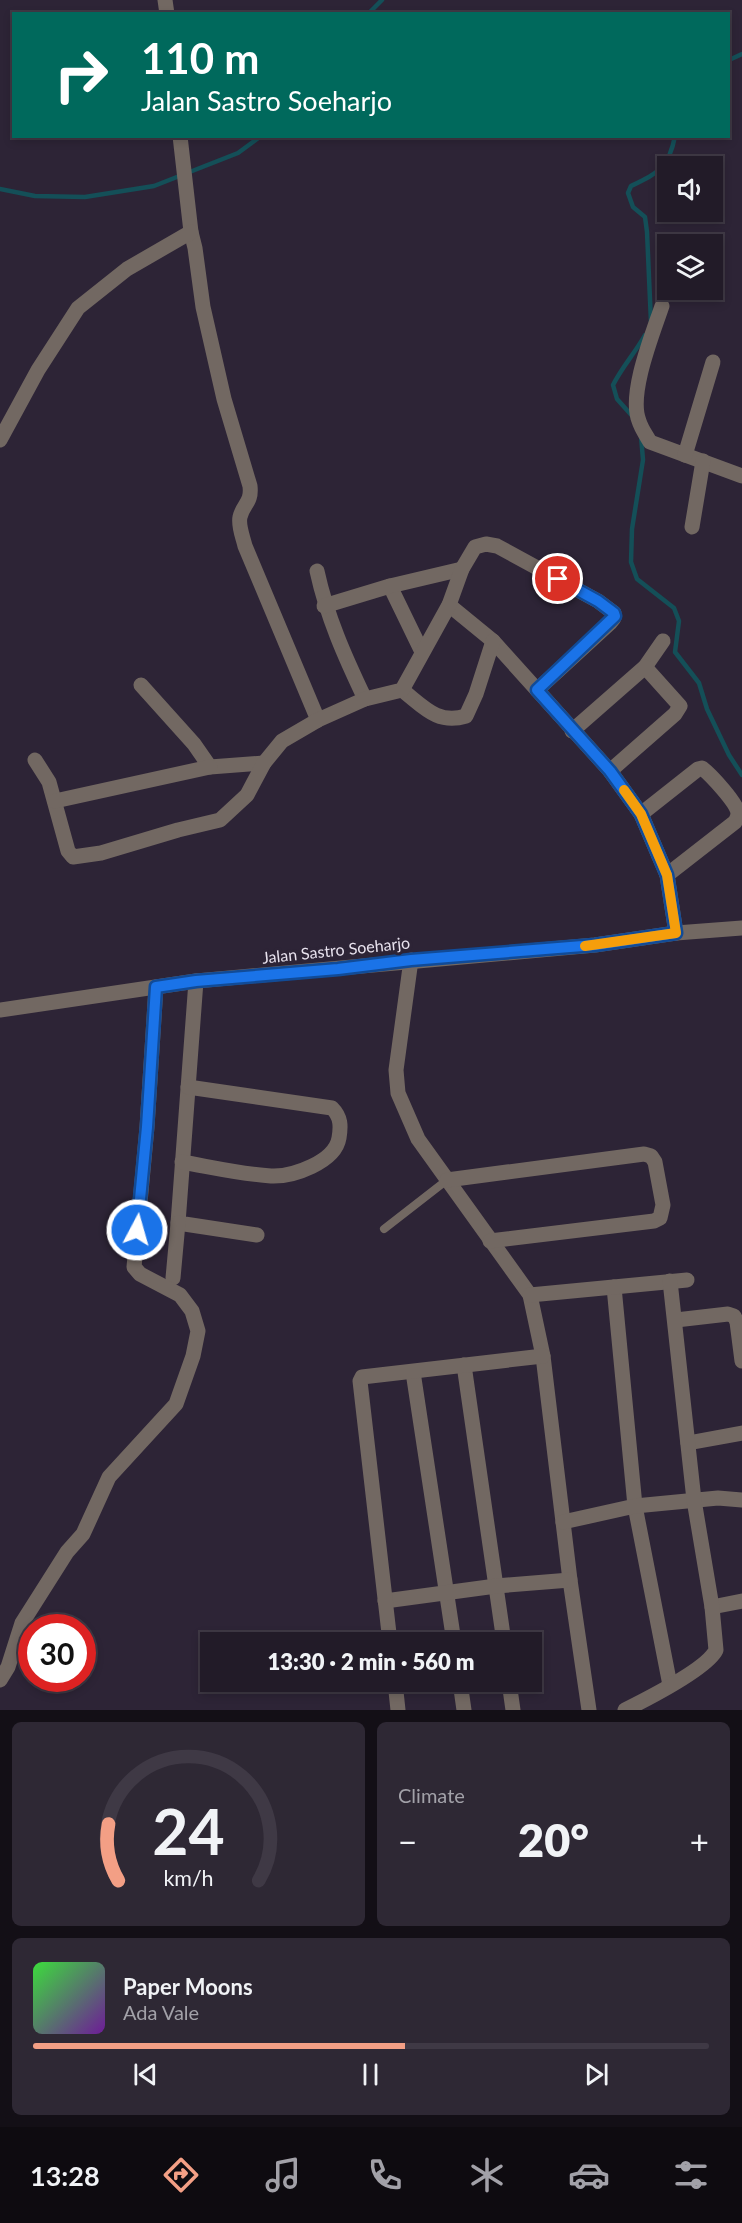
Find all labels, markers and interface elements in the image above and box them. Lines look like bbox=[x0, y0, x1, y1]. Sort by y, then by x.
text: 110 m bbox=[141, 33, 259, 83]
icon: right bbox=[42, 36, 120, 114]
text: Jalan Sastro Soeharjo bbox=[141, 84, 392, 117]
map controls bbox=[657, 156, 723, 300]
button: sound bbox=[657, 156, 723, 222]
button: layers bbox=[657, 234, 723, 300]
pin bbox=[532, 553, 583, 604]
icon: arrive bbox=[541, 562, 574, 595]
street label: Jalan Sastro Soeharjo bbox=[261, 932, 411, 967]
position arrow bbox=[105, 1198, 169, 1262]
speed limit sign: 30 bbox=[18, 1614, 96, 1692]
text: 13:30 · 2 min · 560 m bbox=[268, 1648, 474, 1675]
text: Climate bbox=[398, 1783, 465, 1807]
text: 24 bbox=[152, 1793, 225, 1868]
text: 20° bbox=[518, 1813, 589, 1867]
text: − bbox=[398, 1821, 417, 1861]
text: + bbox=[690, 1821, 709, 1861]
text: km/h bbox=[163, 1865, 214, 1891]
text: Paper Moons bbox=[123, 1973, 253, 2000]
text: Ada Vale bbox=[123, 2000, 199, 2024]
icon: previous bbox=[129, 2058, 162, 2091]
icon: pause bbox=[354, 2058, 387, 2091]
icon: next bbox=[580, 2058, 613, 2091]
icon: directions bbox=[160, 2154, 202, 2196]
icon: music bbox=[262, 2154, 304, 2196]
icon: phone bbox=[364, 2154, 406, 2196]
icon: climate bbox=[466, 2154, 508, 2196]
icon: car bbox=[568, 2154, 610, 2196]
icon: filters bbox=[670, 2154, 712, 2196]
text: 13:28 bbox=[30, 2159, 100, 2192]

